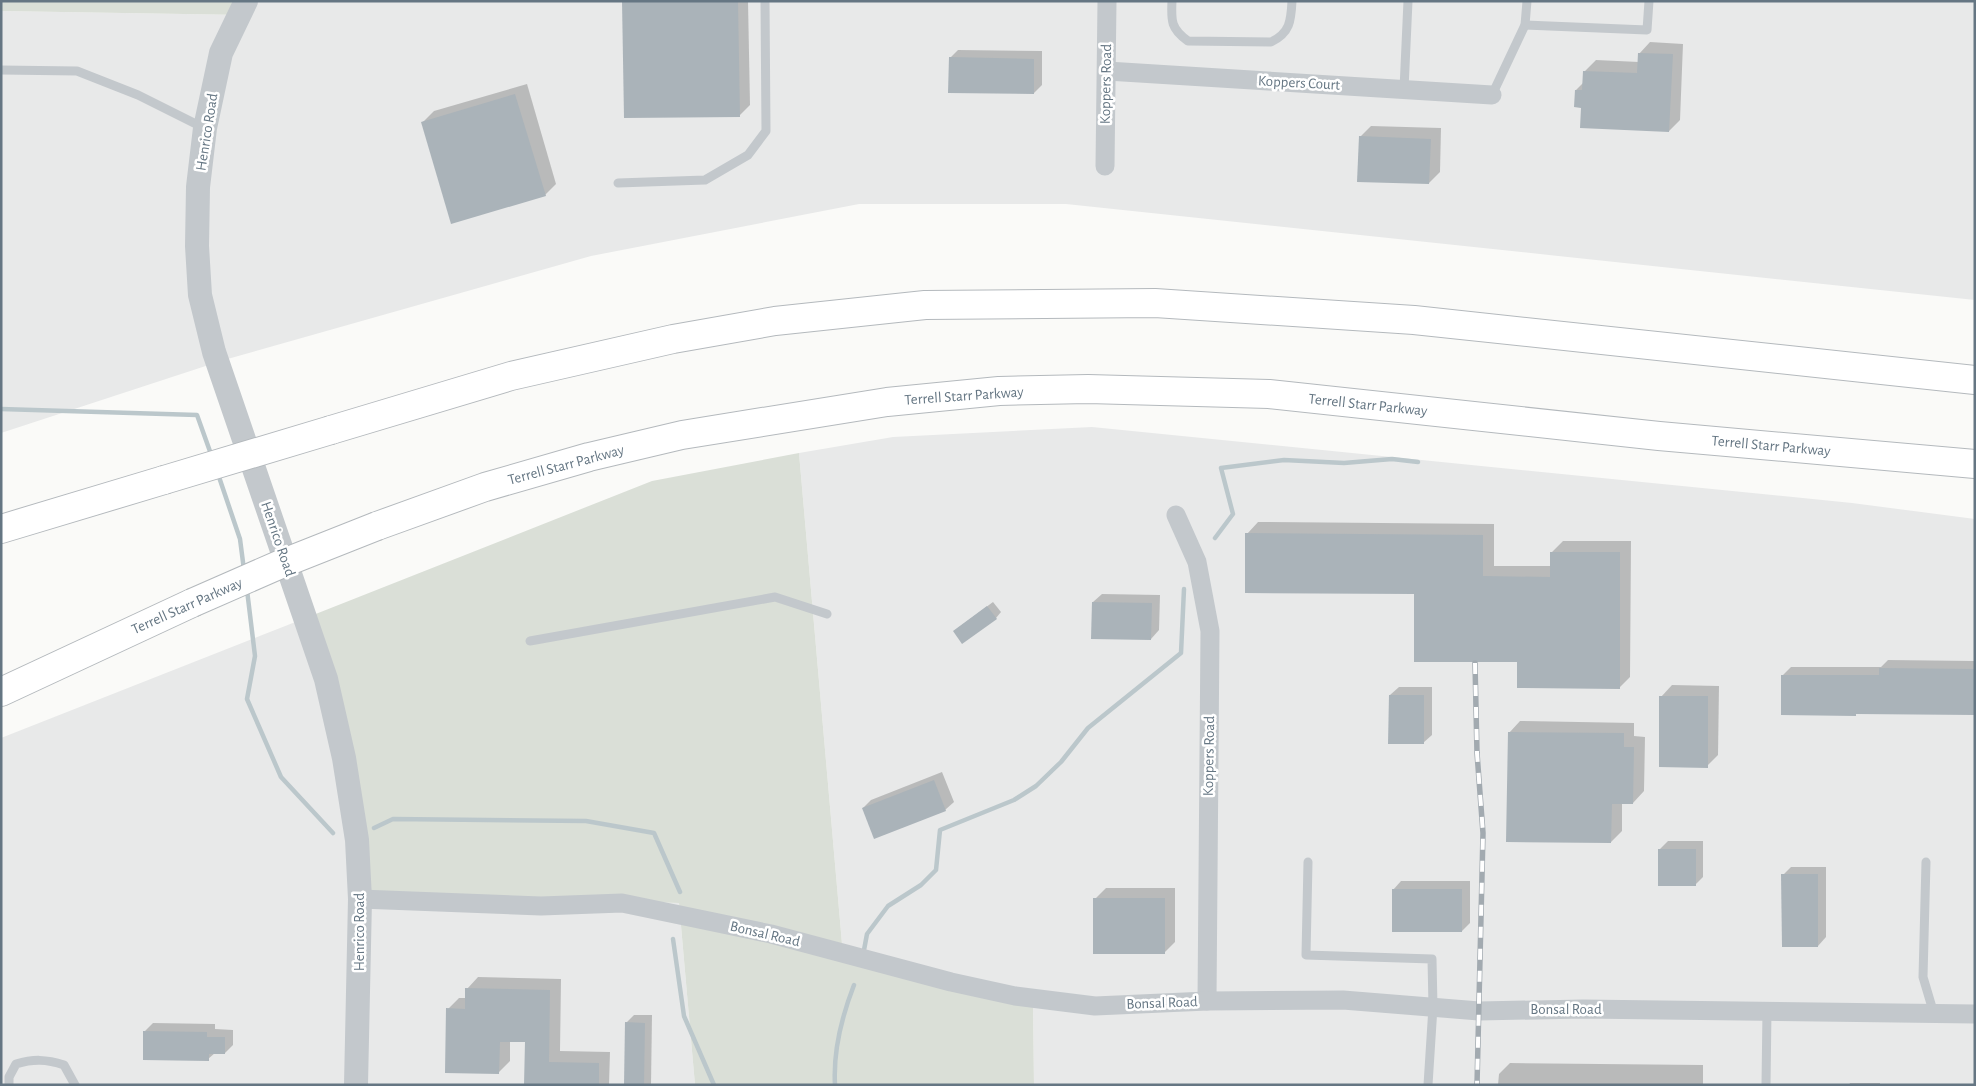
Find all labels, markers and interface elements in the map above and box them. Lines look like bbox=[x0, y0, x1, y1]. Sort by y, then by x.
street label: Koppers Road bbox=[1098, 44, 1114, 124]
street label: Koppers Court bbox=[1258, 73, 1341, 93]
street label: Henrico Road bbox=[193, 92, 221, 172]
street label: Terrell Starr Parkway bbox=[904, 384, 1025, 408]
street label: Terrell Starr Parkway bbox=[1308, 391, 1429, 419]
street label: Terrell Starr Parkway bbox=[1711, 433, 1832, 459]
street label: Terrell Starr Parkway bbox=[506, 442, 626, 488]
street label: Henrico Road bbox=[258, 499, 298, 579]
street label: Terrell Starr Parkway bbox=[129, 575, 245, 637]
street label: Koppers Road bbox=[1201, 716, 1217, 796]
street label: Henrico Road bbox=[352, 893, 367, 971]
street label: Bonsal Road bbox=[729, 919, 802, 949]
street label: Bonsal Road bbox=[1126, 994, 1198, 1012]
street label: Bonsal Road bbox=[1530, 1002, 1602, 1017]

